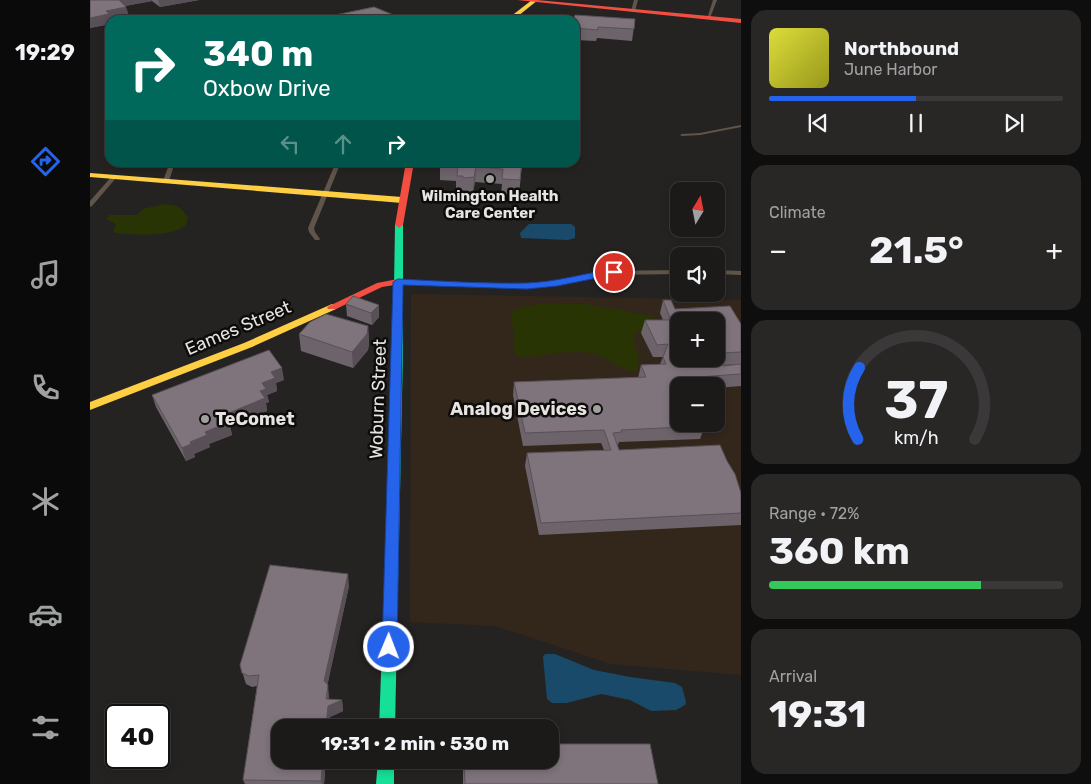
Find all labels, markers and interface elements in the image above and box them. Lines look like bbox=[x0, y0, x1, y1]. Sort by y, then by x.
text: 340 m bbox=[203, 33, 313, 75]
icon: right bbox=[120, 35, 185, 100]
text: Northbound bbox=[844, 37, 959, 60]
text: 19:29 bbox=[15, 39, 75, 66]
text: June Harbor bbox=[844, 60, 937, 79]
text: Oxbow Drive bbox=[203, 75, 331, 102]
icon: previous bbox=[804, 109, 832, 137]
icon: pause bbox=[902, 109, 930, 137]
icon: next bbox=[1000, 109, 1028, 137]
icon: left bbox=[276, 130, 304, 158]
icon: ahead bbox=[329, 130, 357, 158]
icon: right bbox=[382, 130, 410, 158]
icon: directions bbox=[28, 144, 63, 179]
marker: Wilmington Health Care Center bbox=[484, 173, 496, 185]
north arrow bbox=[670, 182, 725, 238]
map controls bbox=[670, 182, 725, 432]
place label: Wilmington Health Care Center bbox=[421, 187, 559, 222]
text: Climate bbox=[769, 203, 826, 222]
text: 21.5° bbox=[869, 227, 964, 273]
text: − bbox=[769, 234, 787, 267]
text: + bbox=[1046, 234, 1063, 267]
button: sound bbox=[670, 247, 725, 302]
pin bbox=[593, 251, 635, 293]
icon: music bbox=[28, 257, 63, 292]
icon: arrive bbox=[600, 258, 628, 286]
street label: Eames Street bbox=[182, 296, 294, 360]
button: + bbox=[670, 312, 725, 367]
street label: Woburn Street bbox=[365, 339, 391, 459]
text: 37 bbox=[884, 369, 948, 431]
icon: phone bbox=[28, 370, 63, 405]
button: − bbox=[670, 377, 725, 432]
place label: Analog Devices bbox=[450, 398, 587, 420]
marker: Analog Devices bbox=[591, 403, 603, 415]
place label: TeComet bbox=[215, 408, 295, 430]
marker: TeComet bbox=[199, 413, 211, 425]
text: km/h bbox=[894, 427, 938, 448]
icon: climate bbox=[28, 484, 63, 519]
text: Range · 72% bbox=[769, 504, 859, 523]
text: 360 km bbox=[769, 528, 910, 574]
icon: car bbox=[28, 597, 63, 632]
position arrow bbox=[362, 620, 414, 672]
text: Arrival bbox=[769, 667, 817, 686]
text: 19:31 bbox=[769, 691, 867, 737]
speed limit sign: 40 bbox=[105, 704, 170, 769]
icon: filters bbox=[28, 710, 63, 745]
text: 19:31 · 2 min · 530 m bbox=[321, 732, 509, 755]

